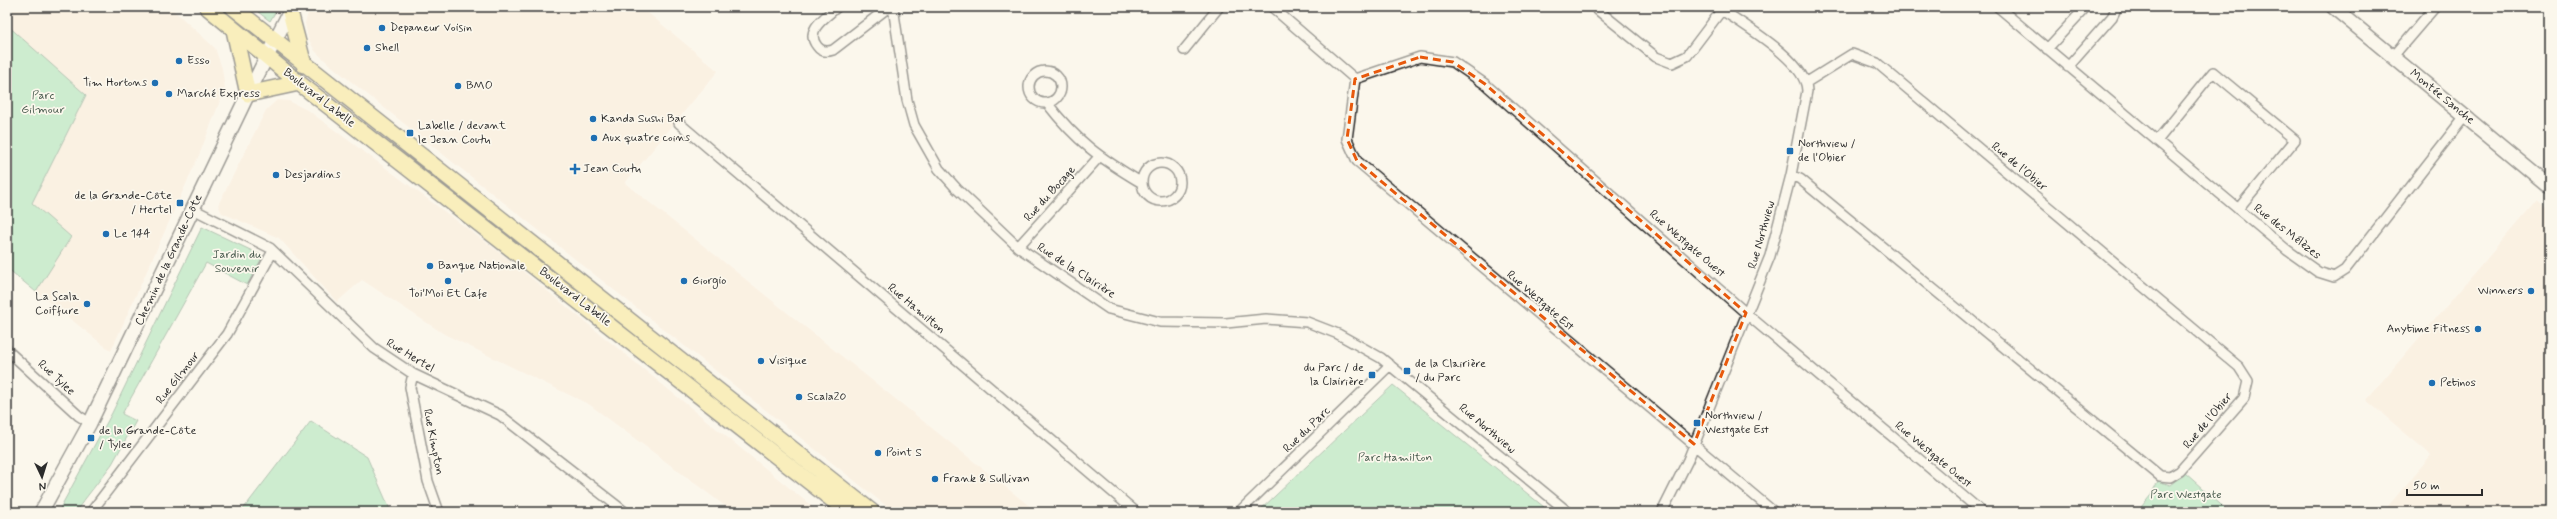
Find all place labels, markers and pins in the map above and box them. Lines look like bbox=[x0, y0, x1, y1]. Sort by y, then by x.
place label: Depaneur Voisin bbox=[390, 20, 472, 36]
marker: Depaneur Voisin bbox=[377, 23, 387, 33]
place label: Shell bbox=[375, 40, 399, 56]
marker: Shell bbox=[362, 43, 372, 53]
place label: Esso bbox=[187, 53, 210, 69]
marker: Esso bbox=[174, 56, 184, 66]
place label: Tim Hortons bbox=[83, 75, 148, 91]
marker: Tim Hortons bbox=[150, 78, 160, 88]
place label: BMO bbox=[466, 78, 493, 94]
marker: BMO bbox=[453, 81, 463, 91]
place label: Marché Express bbox=[177, 86, 260, 102]
marker: Marché Express bbox=[164, 89, 174, 99]
place label: Kanda Sushi Bar bbox=[601, 111, 685, 127]
marker: Kanda Sushi Bar bbox=[588, 114, 598, 124]
place label: Labelle / devant le Jean Coutu bbox=[418, 118, 506, 148]
marker: Labelle / devant le Jean Coutu bbox=[405, 128, 415, 138]
place label: Aux quatre coins bbox=[602, 130, 691, 146]
marker: Aux quatre coins bbox=[589, 133, 599, 143]
place label: Northview / de l'Obier bbox=[1798, 136, 1856, 166]
marker: Northview / de l'Obier bbox=[1785, 146, 1795, 156]
place label: Jean Coutu bbox=[583, 161, 641, 177]
marker: Jean Coutu bbox=[570, 164, 580, 174]
place label: Desjardins bbox=[284, 167, 341, 183]
marker: Desjardins bbox=[271, 170, 281, 180]
place label: de la Grande-Côte / Hertel bbox=[75, 188, 172, 218]
marker: de la Grande-Côte / Hertel bbox=[175, 198, 185, 208]
place label: Le 144 bbox=[114, 226, 150, 242]
marker: Le 144 bbox=[101, 229, 111, 239]
place label: Banque Nationale bbox=[438, 258, 526, 274]
marker: Banque Nationale bbox=[425, 261, 435, 271]
place label: Giorgio bbox=[692, 273, 726, 289]
marker: Toi'Moi Et Cafe bbox=[443, 276, 453, 286]
marker: Giorgio bbox=[679, 276, 689, 286]
place label: Winners bbox=[2478, 283, 2523, 299]
place label: Toi'Moi Et Cafe bbox=[409, 286, 487, 302]
marker: Winners bbox=[2526, 286, 2536, 296]
place label: La Scala Coiffure bbox=[35, 289, 80, 319]
marker: La Scala Coiffure bbox=[82, 299, 92, 309]
place label: Anytime Fitness bbox=[2387, 321, 2470, 337]
marker: Anytime Fitness bbox=[2473, 324, 2483, 334]
place label: Visique bbox=[769, 353, 807, 369]
marker: Visique bbox=[756, 356, 766, 366]
place label: de la Clairière / du Parc bbox=[1415, 356, 1486, 386]
place label: du Parc / de la Clairière bbox=[1304, 360, 1364, 390]
marker: de la Clairière / du Parc bbox=[1402, 366, 1412, 376]
marker: du Parc / de la Clairière bbox=[1367, 370, 1377, 380]
place label: Petinos bbox=[2440, 375, 2476, 391]
marker: Petinos bbox=[2427, 378, 2437, 388]
place label: Scala20 bbox=[807, 389, 846, 405]
marker: Scala20 bbox=[794, 392, 804, 402]
place label: Northview / Westgate Est bbox=[1705, 408, 1770, 438]
marker: Northview / Westgate Est bbox=[1692, 418, 1702, 428]
place label: de la Grande-Côte / Tylee bbox=[99, 423, 197, 453]
marker: de la Grande-Côte / Tylee bbox=[86, 433, 96, 443]
place label: Point S bbox=[886, 445, 922, 461]
marker: Point S bbox=[873, 448, 883, 458]
place label: Frank & Sullivan bbox=[943, 471, 1030, 487]
marker: Frank & Sullivan bbox=[930, 474, 940, 484]

